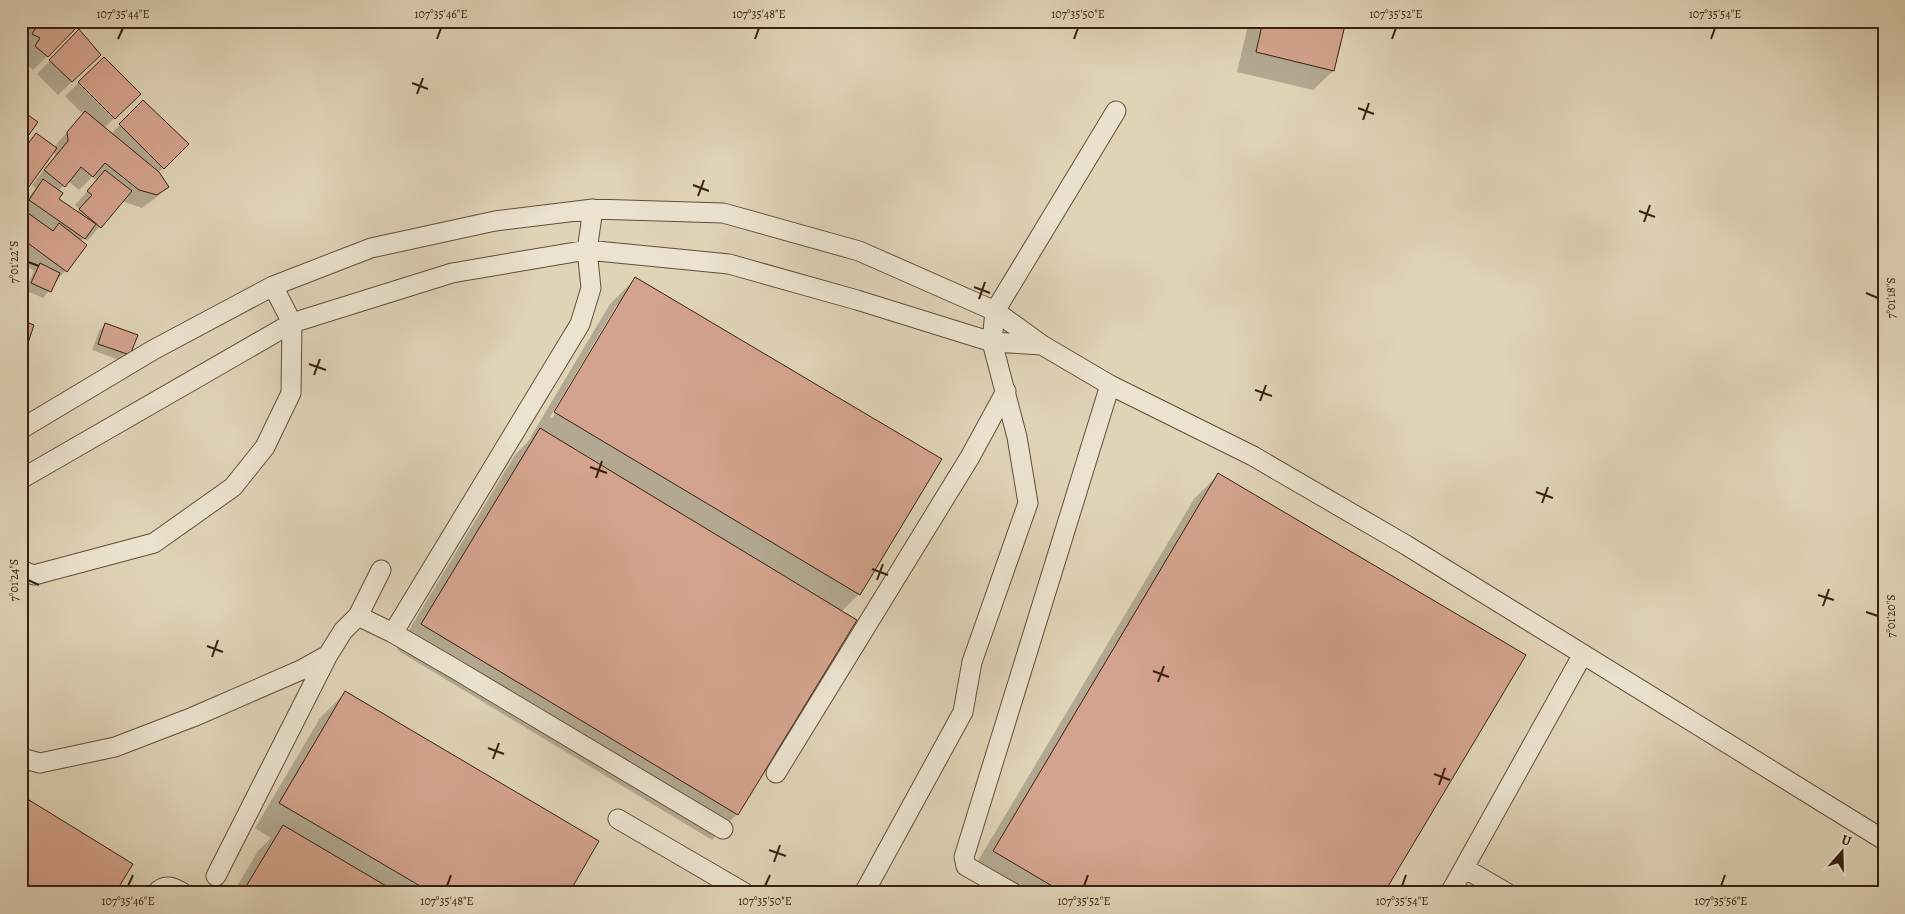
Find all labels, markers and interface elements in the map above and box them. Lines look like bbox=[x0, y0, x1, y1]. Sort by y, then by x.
text: 107°35'44"E bbox=[97, 6, 149, 22]
text: 107°35'46"E bbox=[414, 6, 468, 22]
text: 107°35'48"E bbox=[732, 6, 786, 22]
text: 107°35'50"E bbox=[1051, 6, 1105, 22]
text: 107°35'52"E bbox=[1370, 6, 1422, 22]
text: 107°35'54"E bbox=[1689, 6, 1741, 22]
text: 7°01'22"S bbox=[6, 241, 22, 283]
text: 7°01'18"S bbox=[1883, 277, 1899, 319]
text: 7°01'24"S bbox=[6, 559, 22, 601]
text: 7°01'20"S bbox=[1883, 594, 1899, 638]
north arrow bbox=[1818, 826, 1868, 876]
text: U bbox=[1839, 830, 1854, 851]
text: 107°35'46"E bbox=[101, 893, 155, 909]
text: 107°35'48"E bbox=[420, 893, 474, 909]
text: 107°35'50"E bbox=[738, 893, 792, 909]
text: 107°35'52"E bbox=[1058, 893, 1110, 909]
text: 107°35'54"E bbox=[1376, 893, 1428, 909]
text: 107°35'56"E bbox=[1695, 893, 1747, 909]

